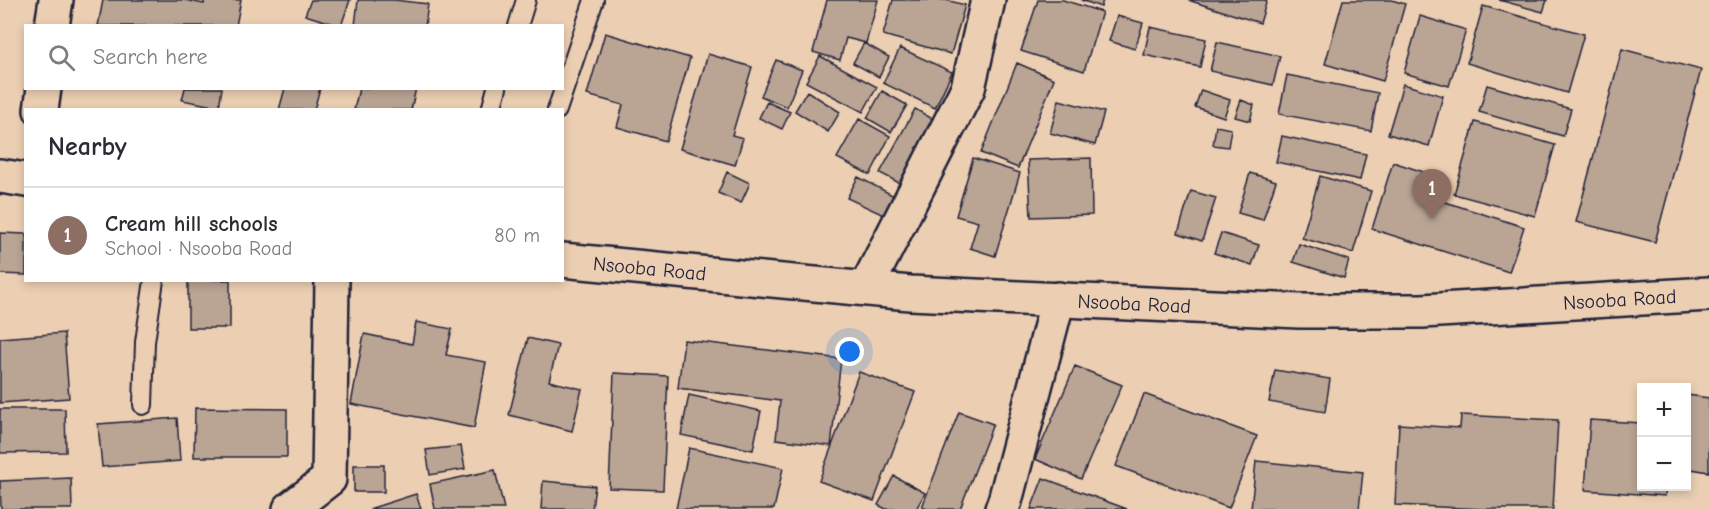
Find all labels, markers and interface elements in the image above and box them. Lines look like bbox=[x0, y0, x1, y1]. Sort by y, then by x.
search box bbox=[24, 24, 564, 90]
icon: search bbox=[45, 41, 78, 74]
text: Search here bbox=[93, 44, 208, 70]
text: Nearby bbox=[48, 132, 127, 162]
pin: 1 bbox=[1412, 170, 1452, 219]
text: Cream hill schools bbox=[105, 211, 278, 237]
text: 1 bbox=[64, 224, 71, 247]
text: 80 m bbox=[494, 224, 540, 247]
text: School · Nsooba Road bbox=[105, 237, 292, 260]
street label: Nsooba Road bbox=[592, 252, 707, 286]
street label: Nsooba Road bbox=[1562, 285, 1677, 315]
street label: Nsooba Road bbox=[1077, 290, 1191, 318]
your location bbox=[835, 337, 864, 366]
map controls bbox=[1637, 383, 1691, 491]
button: + bbox=[1637, 383, 1691, 437]
button: − bbox=[1637, 437, 1691, 491]

